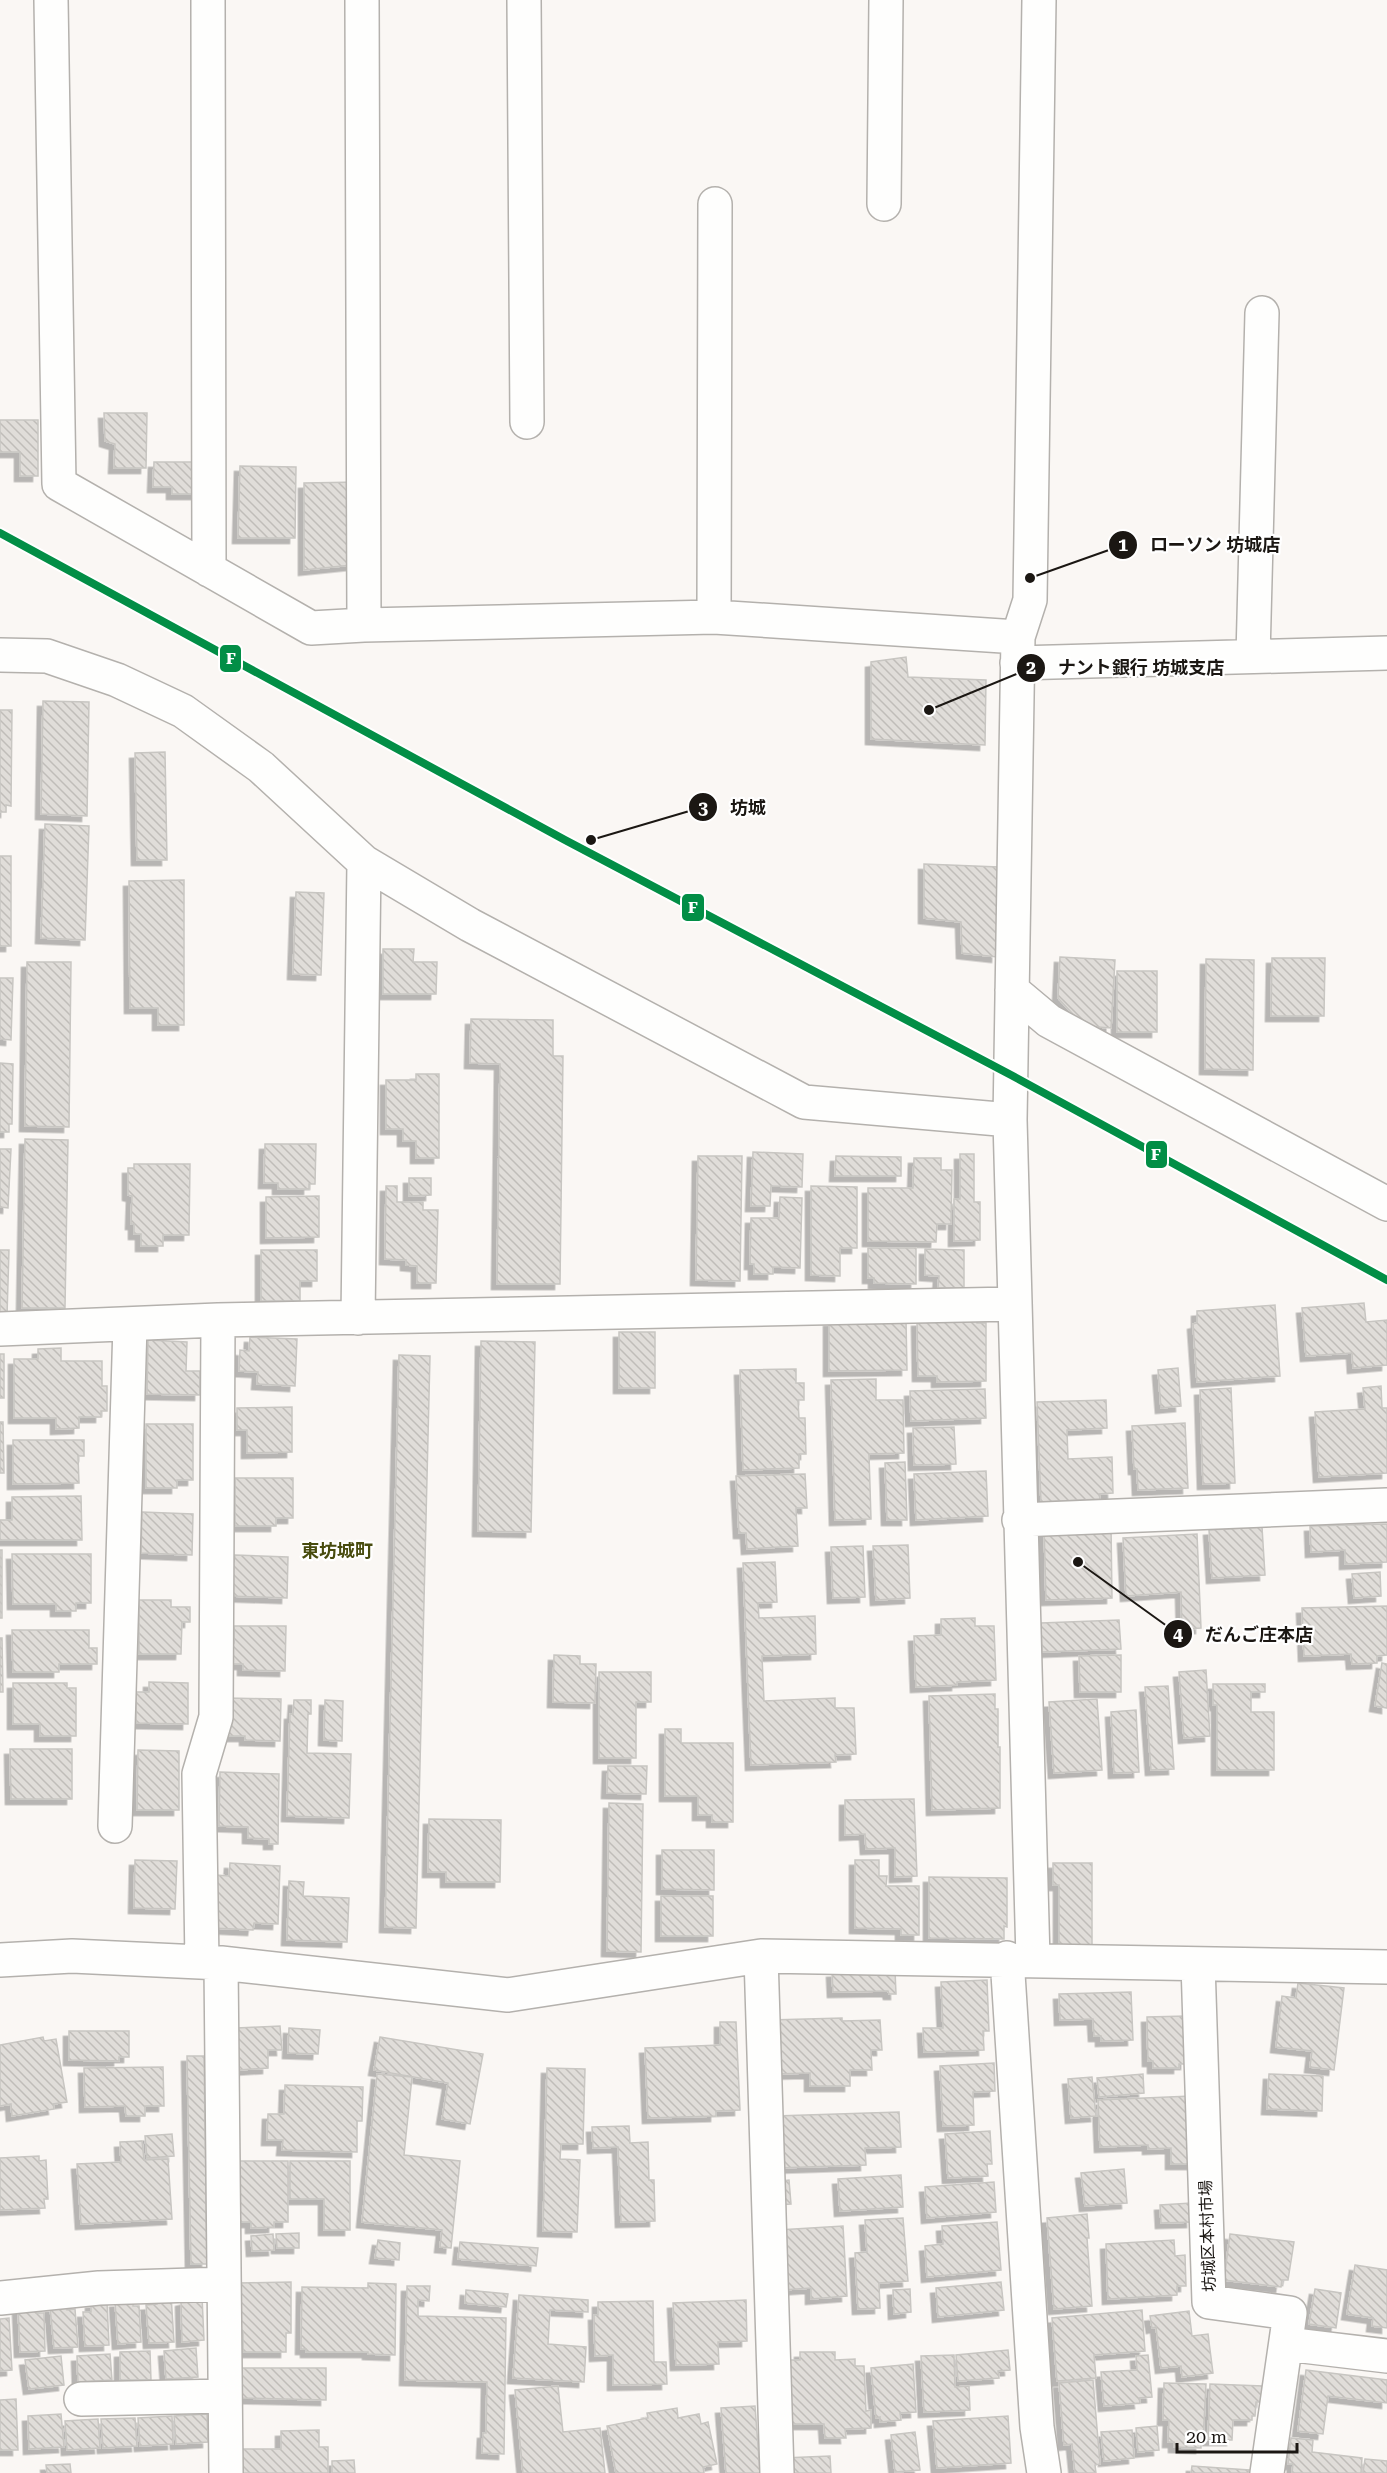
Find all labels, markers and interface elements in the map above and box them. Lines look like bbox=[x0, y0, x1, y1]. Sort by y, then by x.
callout: ローソン 坊城店 bbox=[1108, 527, 1293, 563]
text: 1 bbox=[1118, 534, 1128, 555]
text: ローソン 坊城店 bbox=[1150, 534, 1280, 555]
line badge: F bbox=[219, 644, 242, 673]
text: F bbox=[226, 649, 236, 668]
callout: ナント銀行 坊城支店 bbox=[1016, 650, 1236, 686]
text: 2 bbox=[1026, 657, 1036, 678]
text: ナント銀行 坊城支店 bbox=[1058, 657, 1224, 678]
callout: 坊城 bbox=[688, 789, 778, 825]
text: 3 bbox=[698, 797, 708, 818]
text: 坊城 bbox=[730, 797, 766, 818]
line badge: F bbox=[681, 893, 705, 922]
text: F bbox=[688, 898, 698, 917]
line badge: F bbox=[1145, 1140, 1168, 1169]
text: F bbox=[1151, 1145, 1161, 1164]
district label: 東坊城町 bbox=[301, 1540, 373, 1561]
callout: だんご庄本店 bbox=[1163, 1616, 1325, 1652]
text: 4 bbox=[1173, 1624, 1183, 1645]
text: だんご庄本店 bbox=[1205, 1624, 1313, 1645]
street label: 坊城区本村市場 bbox=[1196, 2180, 1219, 2292]
scale bar bbox=[1177, 2416, 1297, 2454]
text: 20 m bbox=[1186, 2426, 1227, 2447]

